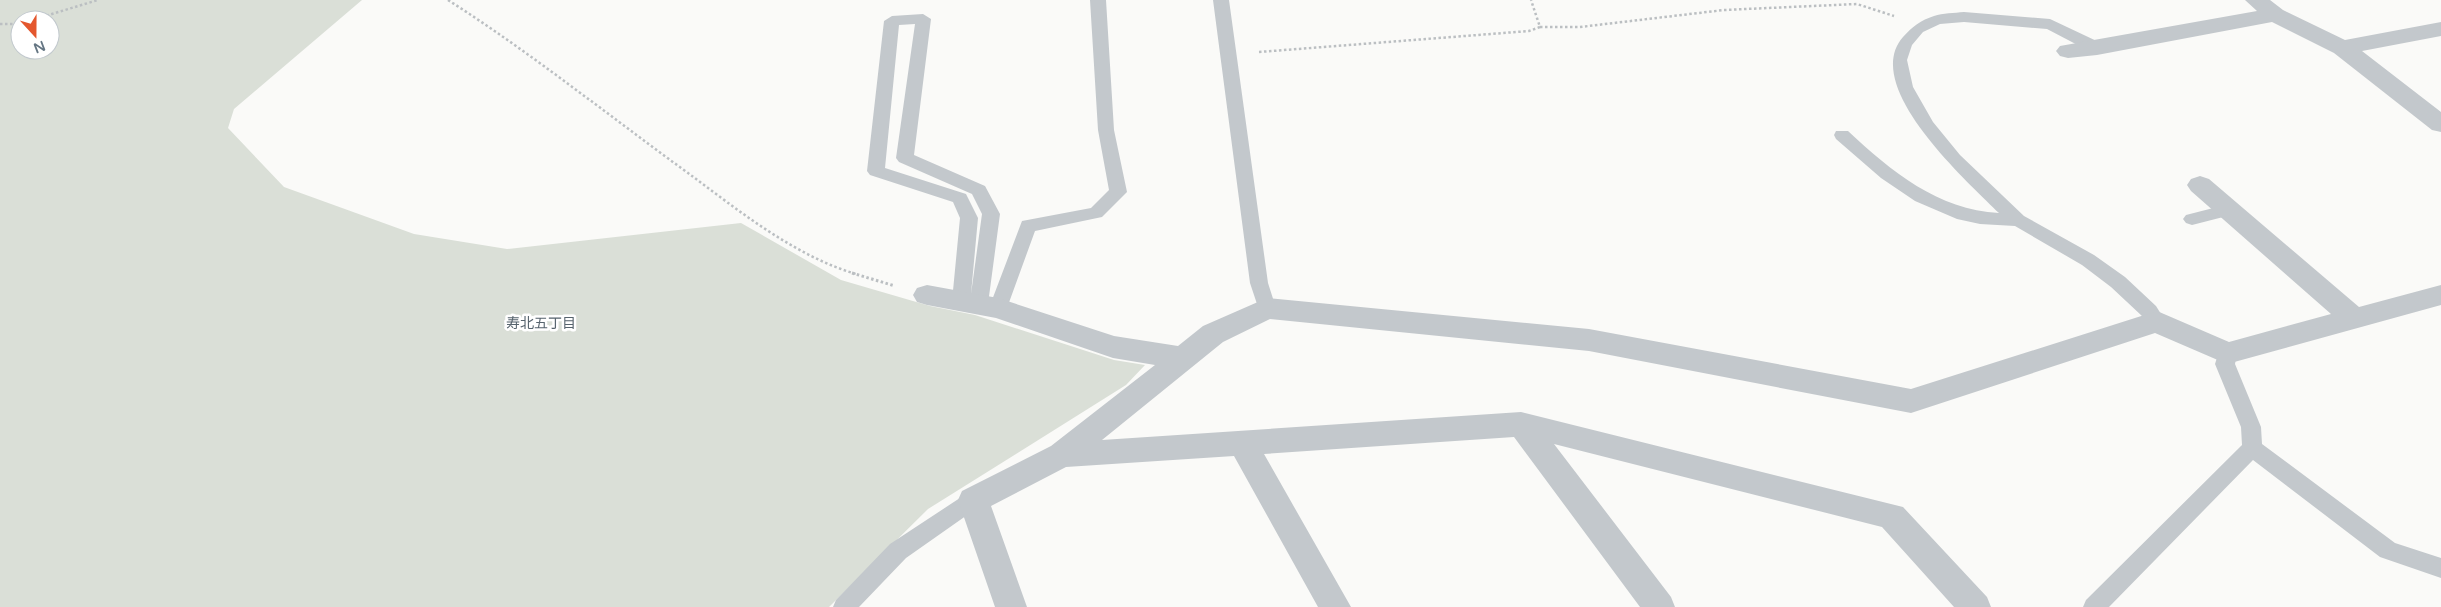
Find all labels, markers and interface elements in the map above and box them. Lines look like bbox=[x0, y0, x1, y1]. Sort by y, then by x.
north arrow bbox=[10, 10, 60, 60]
text: N bbox=[31, 37, 48, 57]
district label: 寿北五丁目 bbox=[506, 315, 576, 332]

